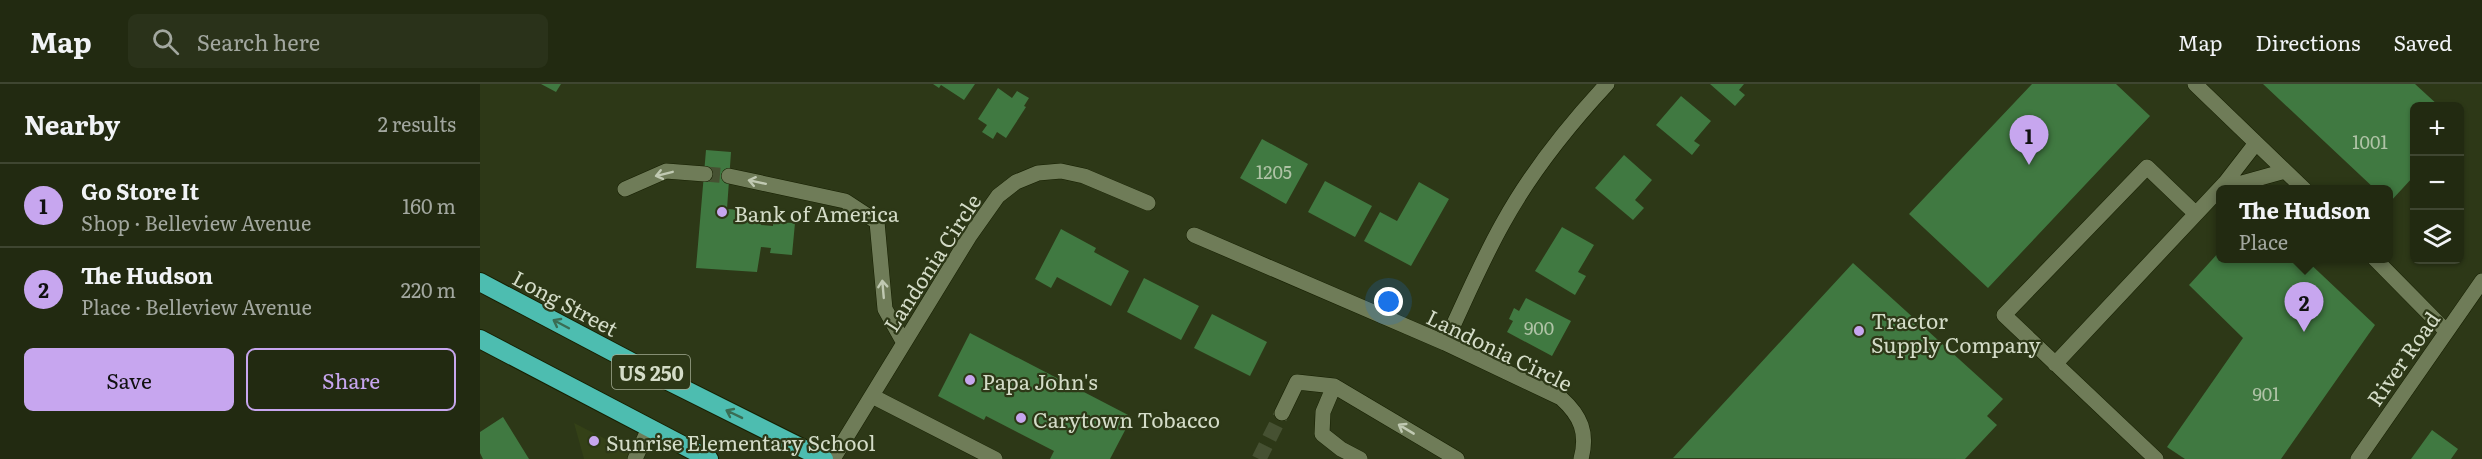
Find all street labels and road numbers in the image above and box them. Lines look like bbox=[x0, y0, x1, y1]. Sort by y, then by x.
street label: Landonia Circle bbox=[875, 187, 987, 337]
street label: Long Street bbox=[508, 261, 625, 343]
street label: Landonia Circle bbox=[1422, 300, 1578, 398]
street label: River Road bbox=[2358, 304, 2446, 412]
road number: US 250 bbox=[612, 355, 690, 389]

